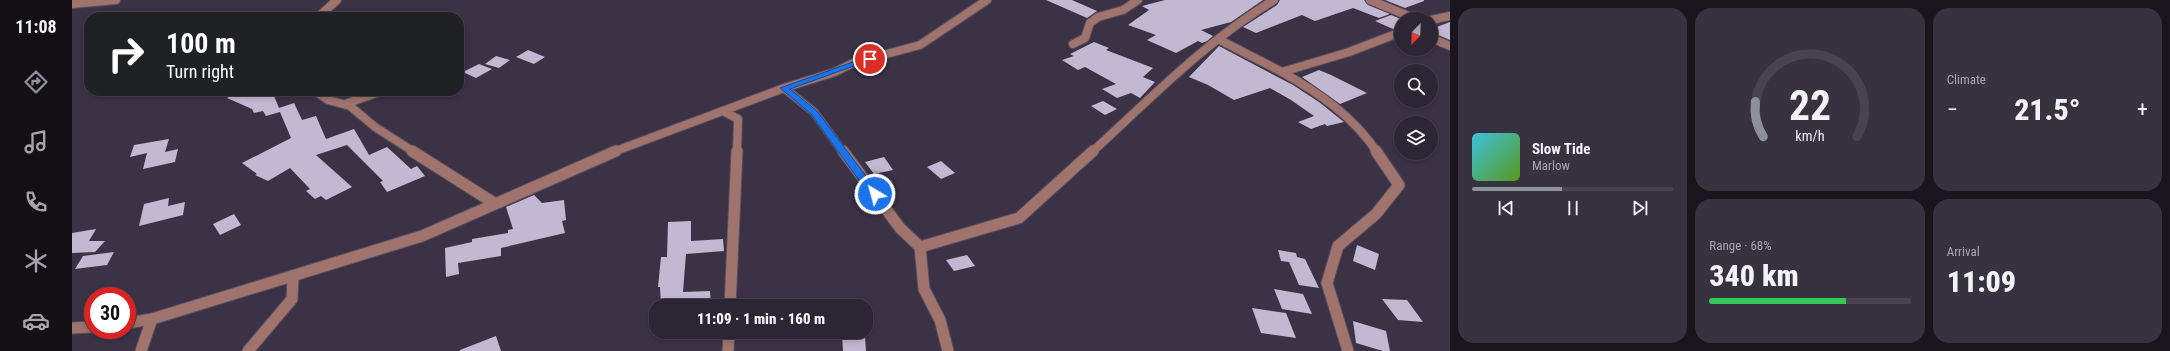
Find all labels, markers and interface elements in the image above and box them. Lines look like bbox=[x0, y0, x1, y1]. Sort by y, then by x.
north arrow bbox=[1394, 12, 1438, 56]
map controls bbox=[1394, 12, 1438, 160]
text: 11:08 bbox=[15, 16, 57, 37]
text: 100 m bbox=[166, 27, 236, 60]
icon: right bbox=[100, 28, 152, 80]
pin bbox=[853, 42, 887, 76]
icon: arrive bbox=[859, 48, 881, 70]
text: Turn right bbox=[166, 61, 234, 82]
button: search bbox=[1394, 64, 1438, 108]
icon: directions bbox=[22, 68, 50, 96]
text: Climate bbox=[1947, 72, 1986, 87]
text: 22 bbox=[1789, 81, 1831, 130]
text: 21.5° bbox=[2014, 92, 2081, 127]
text: − bbox=[1947, 97, 1958, 122]
text: + bbox=[2137, 97, 2148, 122]
button: layers bbox=[1394, 116, 1438, 160]
icon: music bbox=[22, 128, 50, 156]
text: km/h bbox=[1795, 128, 1825, 144]
text: Slow Tide bbox=[1532, 140, 1590, 158]
text: Marlow bbox=[1532, 158, 1570, 173]
position arrow bbox=[854, 173, 896, 215]
icon: phone bbox=[22, 188, 50, 216]
icon: previous bbox=[1495, 197, 1517, 219]
icon: pause bbox=[1562, 197, 1584, 219]
icon: next bbox=[1629, 197, 1651, 219]
text: Range · 68% bbox=[1709, 238, 1771, 253]
text: Arrival bbox=[1947, 244, 1980, 259]
icon: climate bbox=[22, 247, 50, 275]
text: 340 km bbox=[1709, 258, 1799, 293]
text: 11:09 bbox=[1947, 264, 2016, 299]
speed limit sign: 30 bbox=[84, 287, 136, 339]
icon: car bbox=[22, 307, 50, 335]
text: 11:09 · 1 min · 160 m bbox=[697, 310, 825, 328]

